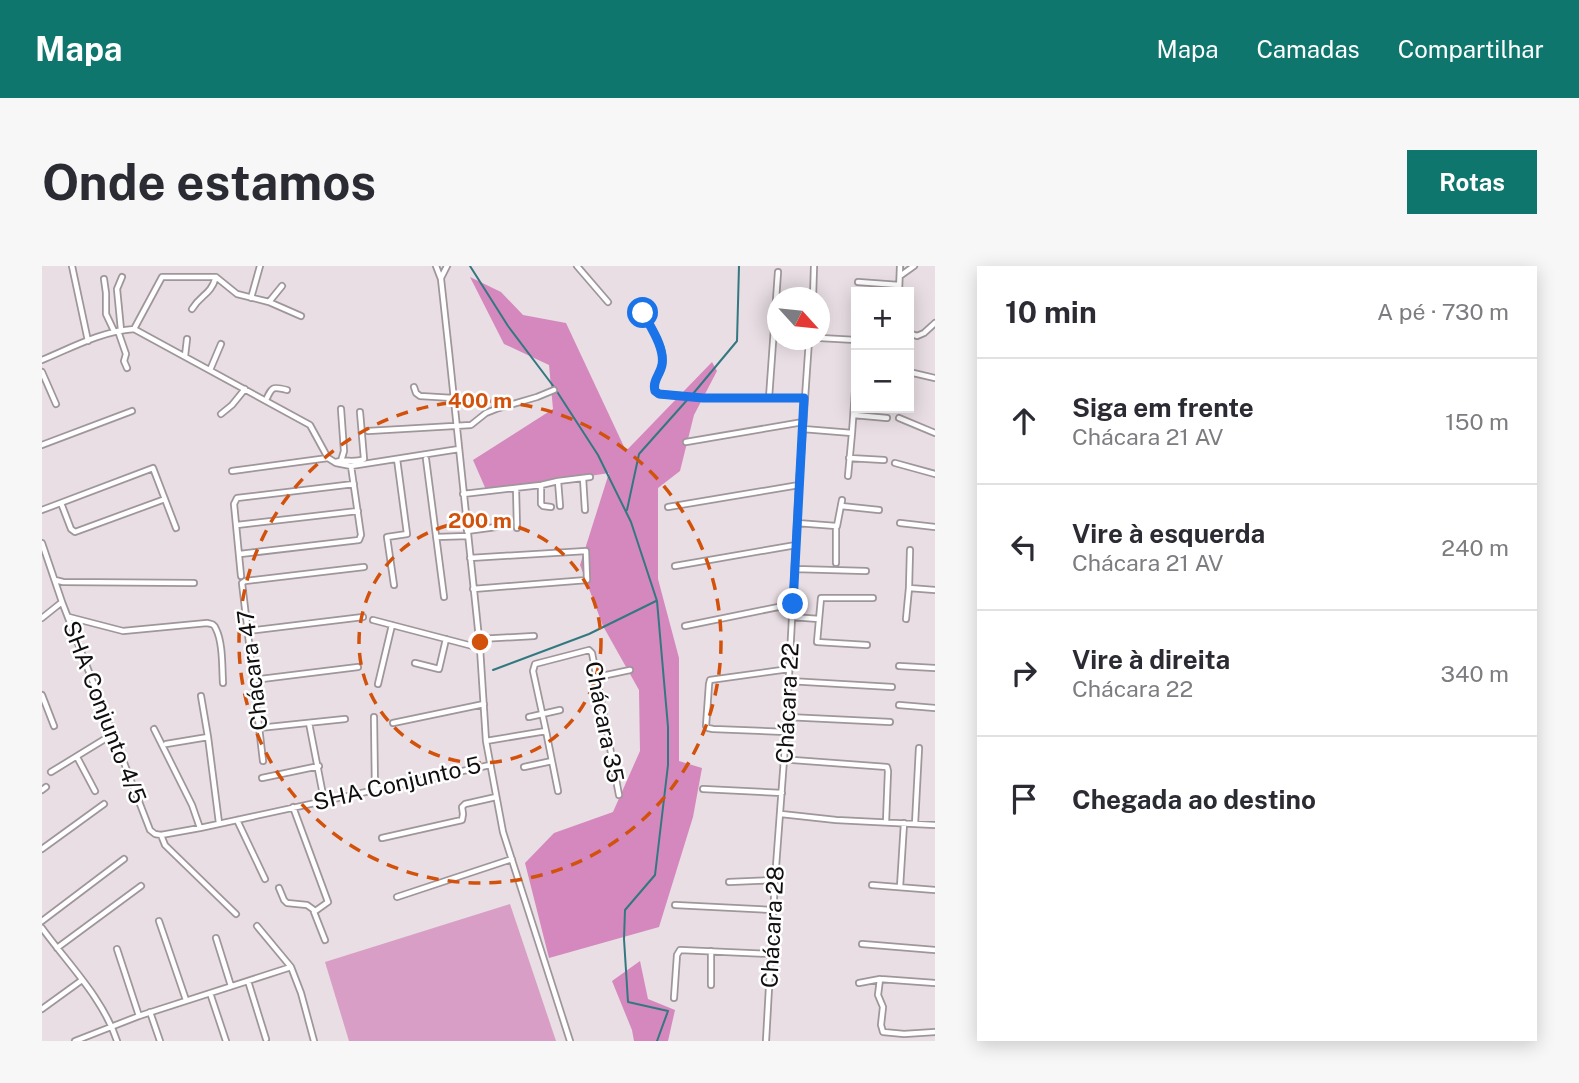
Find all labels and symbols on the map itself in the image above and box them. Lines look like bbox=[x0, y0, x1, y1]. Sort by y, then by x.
north arrow bbox=[767, 287, 830, 350]
route start bbox=[627, 297, 658, 328]
text: 400 m bbox=[448, 388, 512, 413]
text: 200 m bbox=[448, 508, 512, 533]
route end bbox=[777, 588, 808, 619]
street label: Chácara 47 bbox=[231, 608, 273, 732]
street label: SHA Conjunto 4/5 bbox=[58, 617, 152, 807]
centre of rings bbox=[468, 630, 492, 654]
street label: Chácara 22 bbox=[770, 642, 804, 764]
street label: Chácara 35 bbox=[580, 659, 630, 785]
street label: SHA Conjunto 5 bbox=[311, 751, 483, 815]
street label: Chácara 28 bbox=[755, 865, 789, 989]

